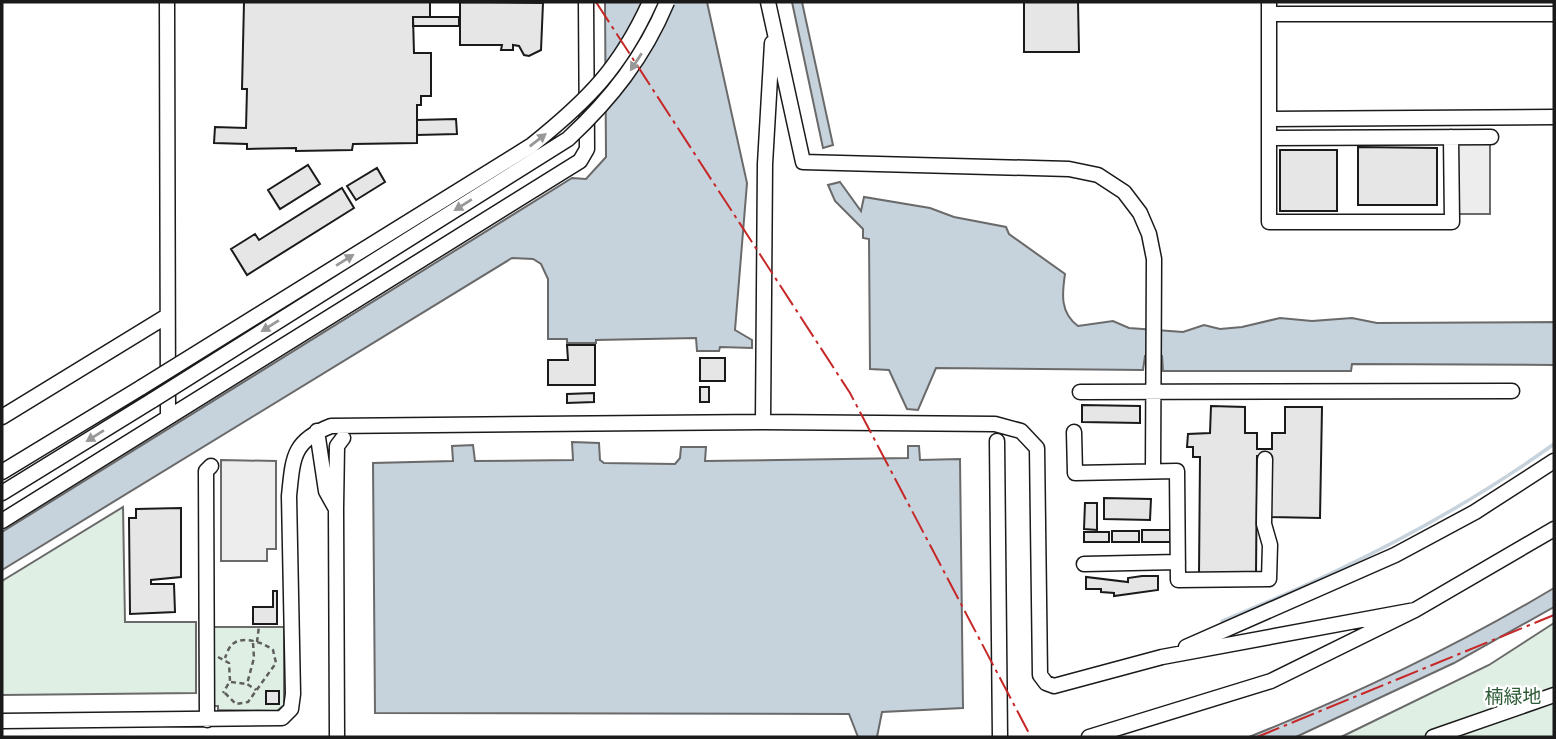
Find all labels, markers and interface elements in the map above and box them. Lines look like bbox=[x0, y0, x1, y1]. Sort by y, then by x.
one-way arrow bbox=[630, 52, 643, 72]
one-way arrow bbox=[529, 133, 547, 147]
one-way arrow bbox=[453, 199, 472, 212]
one-way arrow bbox=[336, 254, 355, 267]
one-way arrow bbox=[261, 320, 280, 333]
one-way arrow bbox=[85, 430, 104, 442]
park label: 楠緑地 bbox=[1484, 684, 1542, 708]

